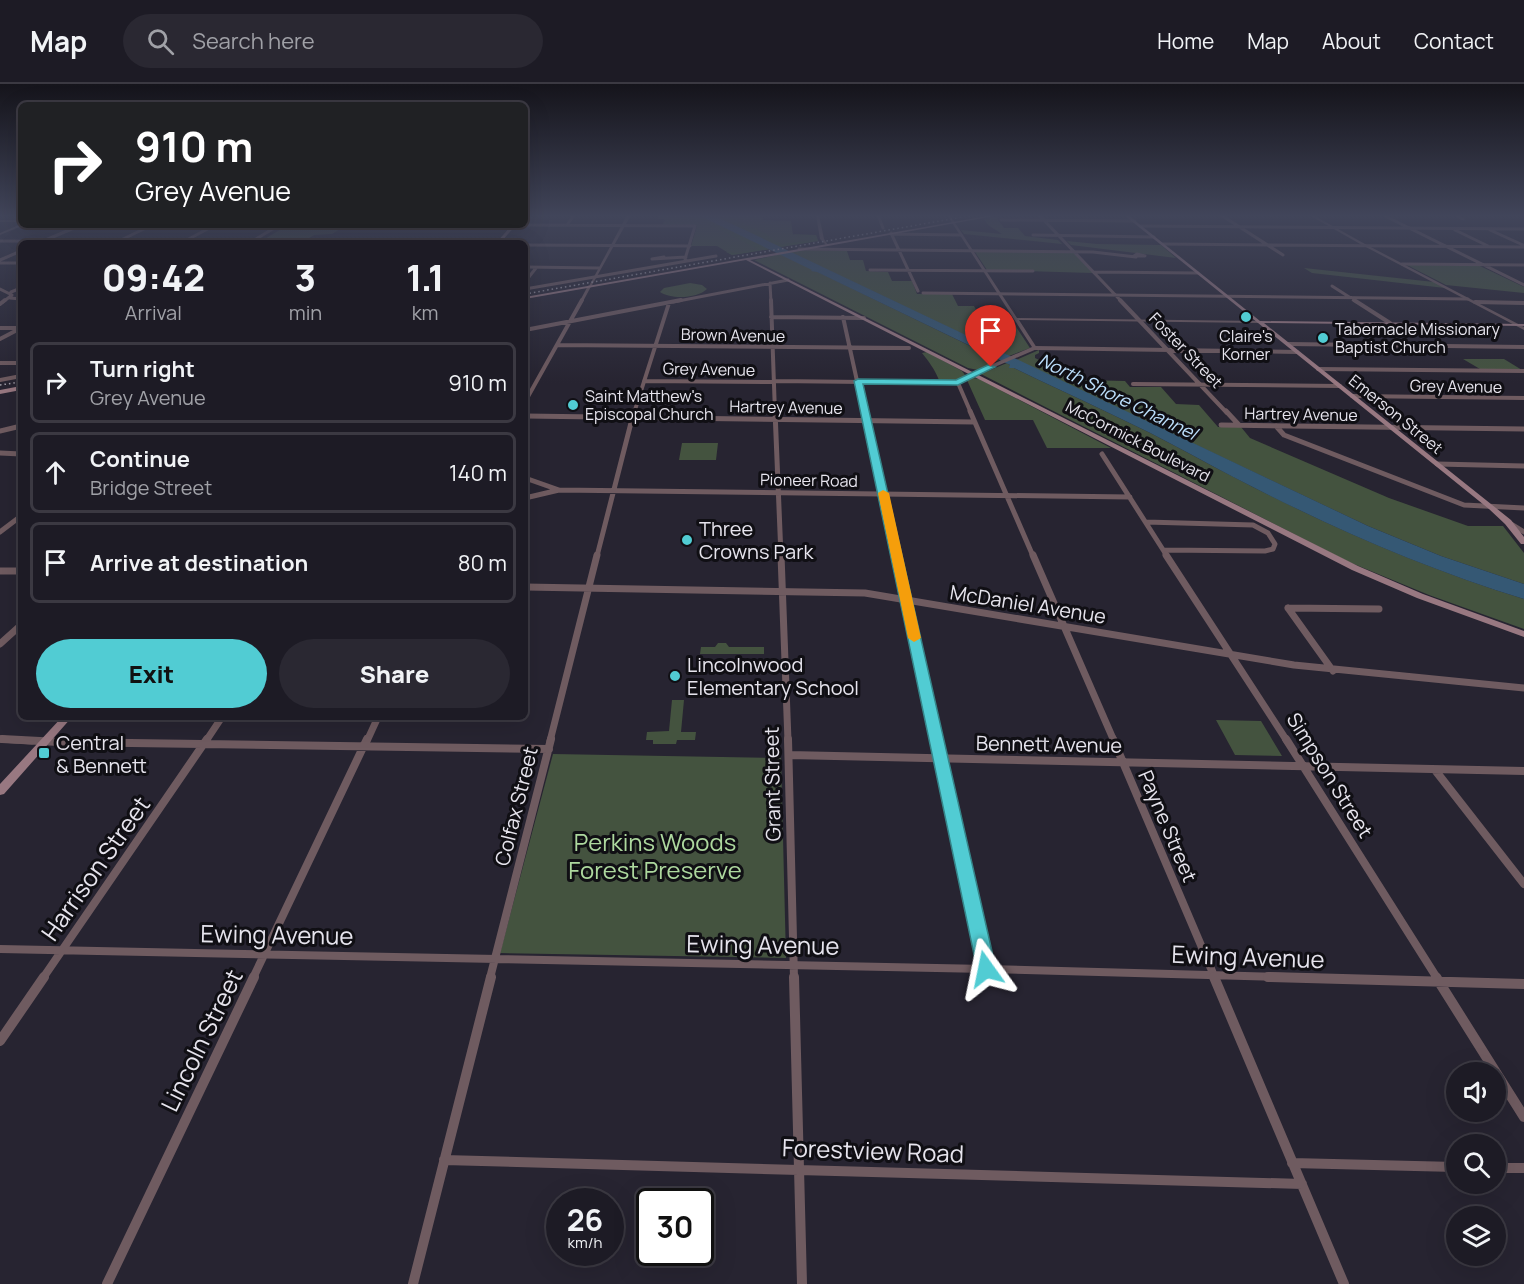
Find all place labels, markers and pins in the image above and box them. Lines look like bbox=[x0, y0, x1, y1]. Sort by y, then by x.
pin bbox=[965, 305, 1016, 367]
marker: Claire's Korner bbox=[1239, 310, 1253, 324]
place label: Tabernacle Missionary Baptist Church bbox=[1335, 318, 1500, 358]
place label: Claire's Korner bbox=[1219, 325, 1273, 365]
marker: Tabernacle Missionary Baptist Church bbox=[1316, 331, 1330, 345]
place label: Saint Matthew's Episcopal Church bbox=[585, 385, 714, 425]
marker: Saint Matthew's Episcopal Church bbox=[566, 398, 580, 412]
place label: Three Crowns Park bbox=[699, 515, 814, 565]
marker: Three Crowns Park bbox=[680, 533, 694, 547]
place label: Lincolnwood Elementary School bbox=[687, 651, 859, 701]
marker: Lincolnwood Elementary School bbox=[668, 669, 682, 683]
place label: Central & Bennett bbox=[56, 729, 147, 779]
marker: Central & Bennett bbox=[37, 746, 51, 760]

